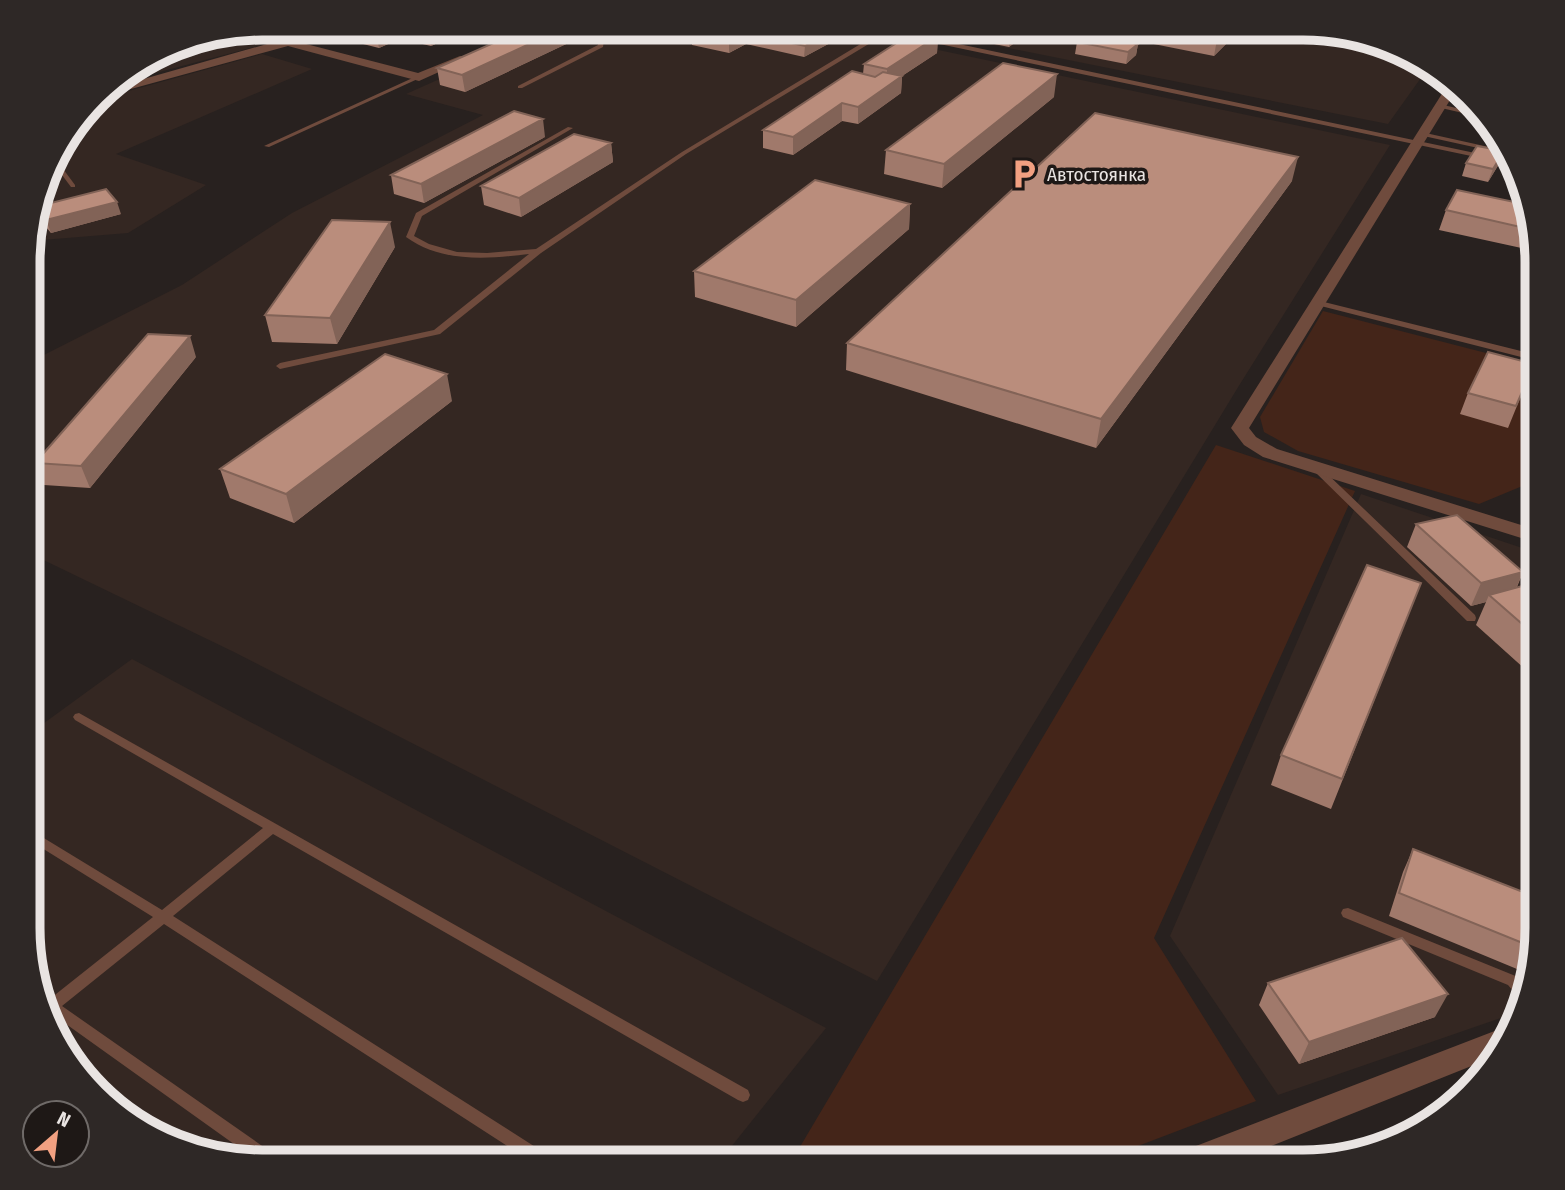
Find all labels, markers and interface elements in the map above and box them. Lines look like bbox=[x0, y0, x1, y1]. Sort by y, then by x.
parking icon: Автостоянка bbox=[1007, 157, 1041, 191]
place label: Автостоянка bbox=[1047, 163, 1146, 186]
north arrow bbox=[21, 1099, 91, 1169]
text: N bbox=[53, 1107, 74, 1132]

